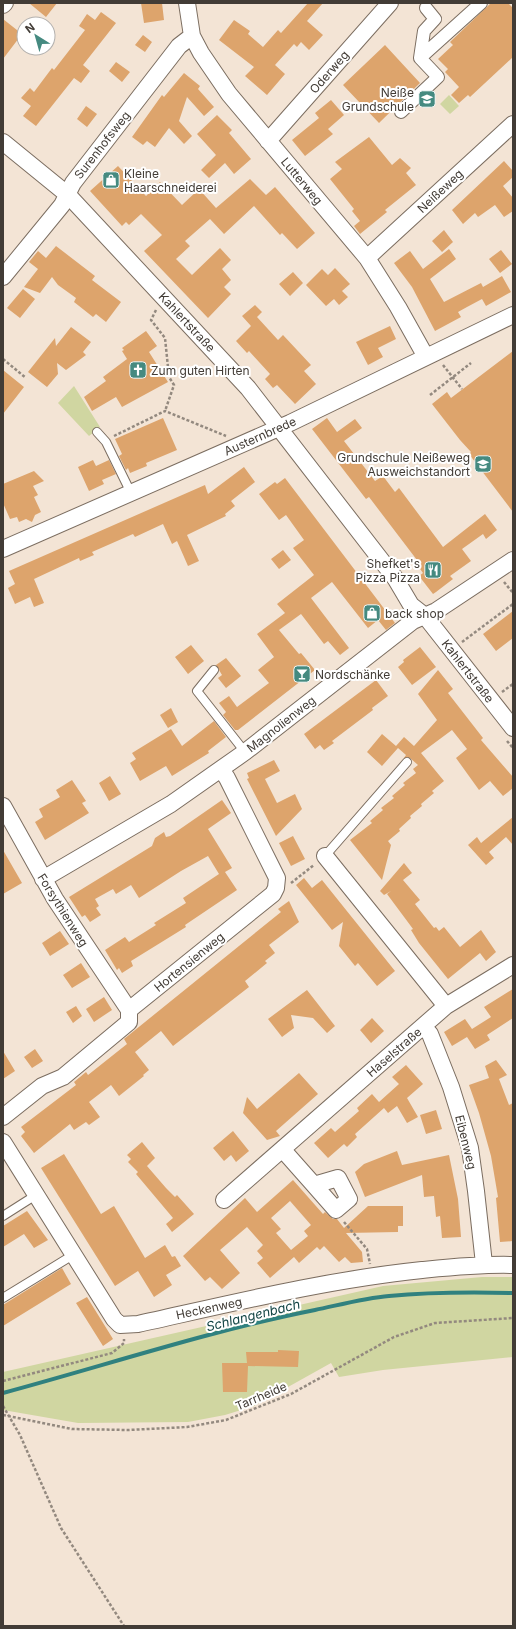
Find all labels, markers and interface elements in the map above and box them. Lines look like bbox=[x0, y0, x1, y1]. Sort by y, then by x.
north arrow bbox=[16, 16, 56, 56]
text: N bbox=[22, 20, 38, 36]
street label: Oderweg bbox=[306, 47, 352, 97]
place label: Neiße Grundschule bbox=[342, 85, 414, 114]
school or university icon: Neiße Grundschule bbox=[417, 89, 437, 109]
street label: Surenhofsweg bbox=[71, 108, 133, 182]
street label: Lutterweg bbox=[278, 154, 326, 208]
place label: Kleine Haarschneiderei bbox=[124, 166, 217, 195]
street label: Neißeweg bbox=[414, 166, 466, 216]
shop icon: Kleine Haarschneiderei bbox=[101, 170, 121, 190]
street label: Kahlertstraße bbox=[156, 289, 218, 355]
church icon: Zum guten Hirten bbox=[128, 360, 148, 380]
place label: Zum guten Hirten bbox=[151, 363, 250, 378]
street label: Austernbrede bbox=[222, 413, 298, 459]
place label: Grundschule Neißeweg Ausweichstandort bbox=[337, 450, 470, 479]
school or university icon: Grundschule Neißeweg Ausweichstandort bbox=[473, 454, 493, 474]
place label: Shefket's Pizza Pizza bbox=[356, 556, 420, 585]
restaurant icon: Shefket's Pizza Pizza bbox=[423, 560, 443, 580]
shop icon: back shop bbox=[362, 603, 382, 623]
place label: back shop bbox=[385, 606, 444, 621]
street label: Kahlertstraße bbox=[439, 636, 497, 706]
bar icon: Nordschänke bbox=[292, 664, 312, 684]
place label: Nordschänke bbox=[315, 667, 390, 682]
street label: Magnolienweg bbox=[244, 693, 318, 755]
street label: Forsythienweg bbox=[34, 871, 92, 949]
street label: Hortensienweg bbox=[151, 929, 227, 995]
street label: Haselstraße bbox=[363, 1024, 425, 1080]
street label: Eibenweg bbox=[452, 1113, 480, 1171]
street label: Heckenweg bbox=[175, 1294, 243, 1322]
water label: Schlangenbach bbox=[204, 1295, 302, 1334]
street label: Tarrheide bbox=[233, 1378, 289, 1414]

